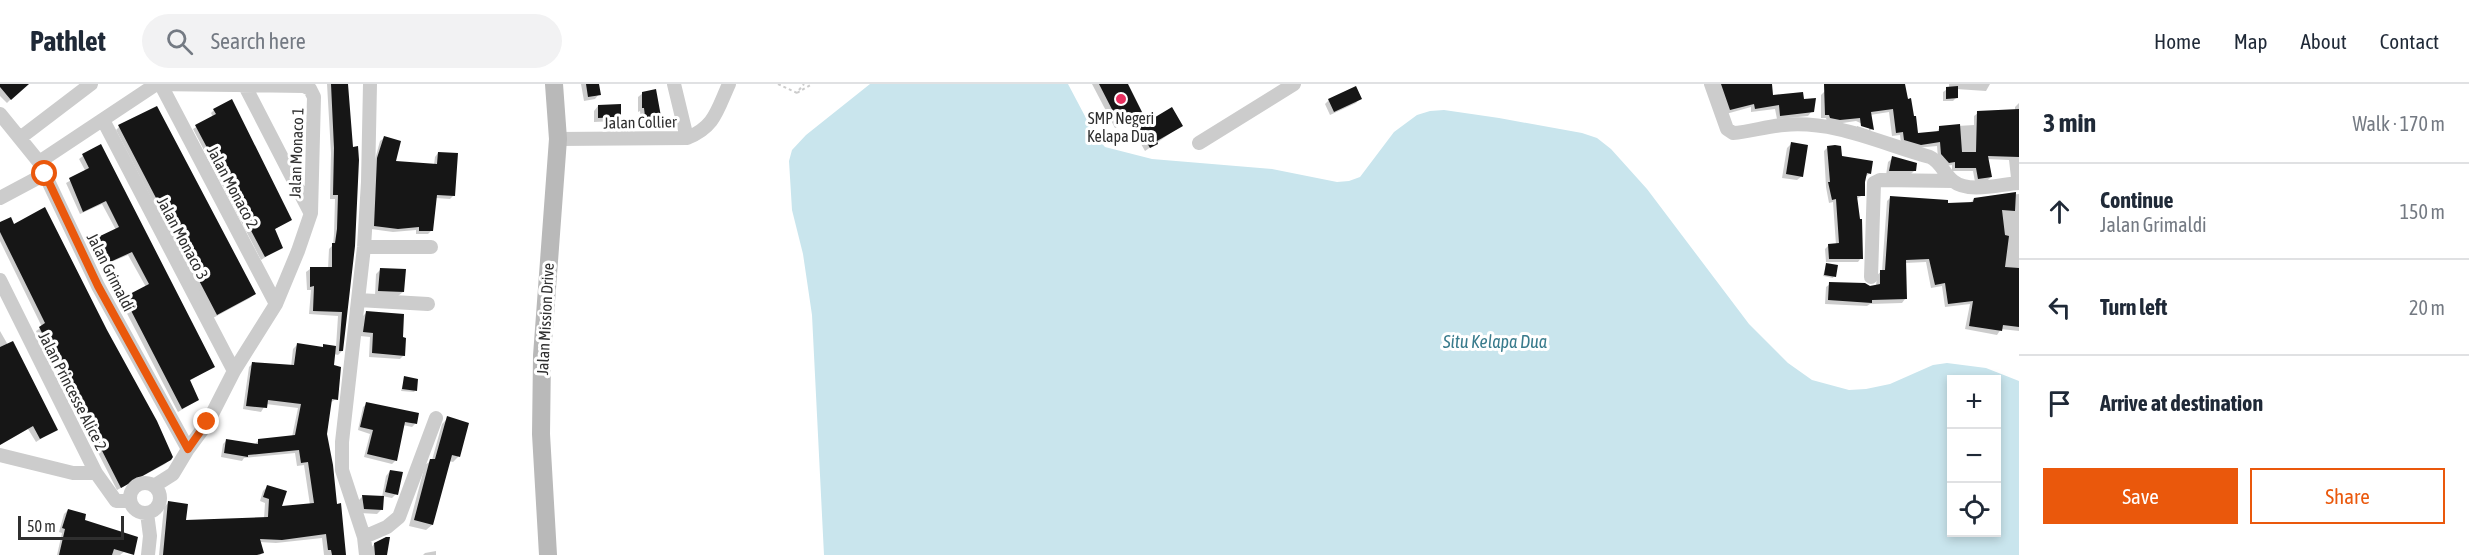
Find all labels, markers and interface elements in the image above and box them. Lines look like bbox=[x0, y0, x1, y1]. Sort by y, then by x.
search box bbox=[142, 14, 562, 68]
text: Pathlet bbox=[30, 25, 106, 57]
icon: search bbox=[163, 25, 196, 58]
text: Search here bbox=[211, 28, 306, 54]
text: Home bbox=[2154, 29, 2201, 53]
text: Map bbox=[2234, 29, 2268, 53]
text: About bbox=[2301, 29, 2347, 53]
text: Contact bbox=[2380, 29, 2439, 53]
marker: SMP Negeri Kelapa Dua bbox=[1114, 92, 1128, 106]
street label: Jalan Monaco 1 bbox=[285, 107, 307, 199]
text: 3 min bbox=[2043, 108, 2096, 138]
place label: SMP Negeri Kelapa Dua bbox=[1087, 109, 1155, 146]
street label: Jalan Collier bbox=[603, 112, 677, 132]
text: Walk · 170 m bbox=[2353, 112, 2445, 135]
street label: Jalan Monaco 2 bbox=[204, 143, 262, 231]
route start bbox=[31, 160, 57, 186]
text: Continue bbox=[2100, 187, 2174, 213]
street label: Jalan Monaco 3 bbox=[154, 194, 212, 282]
icon: ahead bbox=[2043, 195, 2076, 228]
text: 150 m bbox=[2400, 200, 2445, 223]
text: Jalan Grimaldi bbox=[2100, 213, 2207, 236]
street label: Jalan Grimaldi bbox=[84, 230, 138, 314]
street label: Jalan Mission Drive bbox=[533, 263, 557, 375]
icon: left bbox=[2043, 291, 2076, 324]
text: Turn left bbox=[2100, 294, 2167, 320]
text: 20 m bbox=[2409, 296, 2445, 319]
street label: Jalan Princesse Alice 2 bbox=[35, 329, 111, 453]
water label: Situ Kelapa Dua bbox=[1442, 331, 1548, 352]
map controls bbox=[1947, 375, 2001, 537]
button: + bbox=[1947, 375, 2001, 429]
icon: arrive bbox=[2043, 387, 2076, 420]
text: Arrive at destination bbox=[2100, 390, 2263, 416]
route end bbox=[193, 408, 219, 434]
button: − bbox=[1947, 429, 2001, 483]
button: Save bbox=[2043, 468, 2238, 524]
button: Share bbox=[2250, 468, 2445, 524]
button: locate bbox=[1947, 483, 2001, 537]
scale bar bbox=[18, 513, 124, 540]
text: 50 m bbox=[27, 517, 56, 535]

